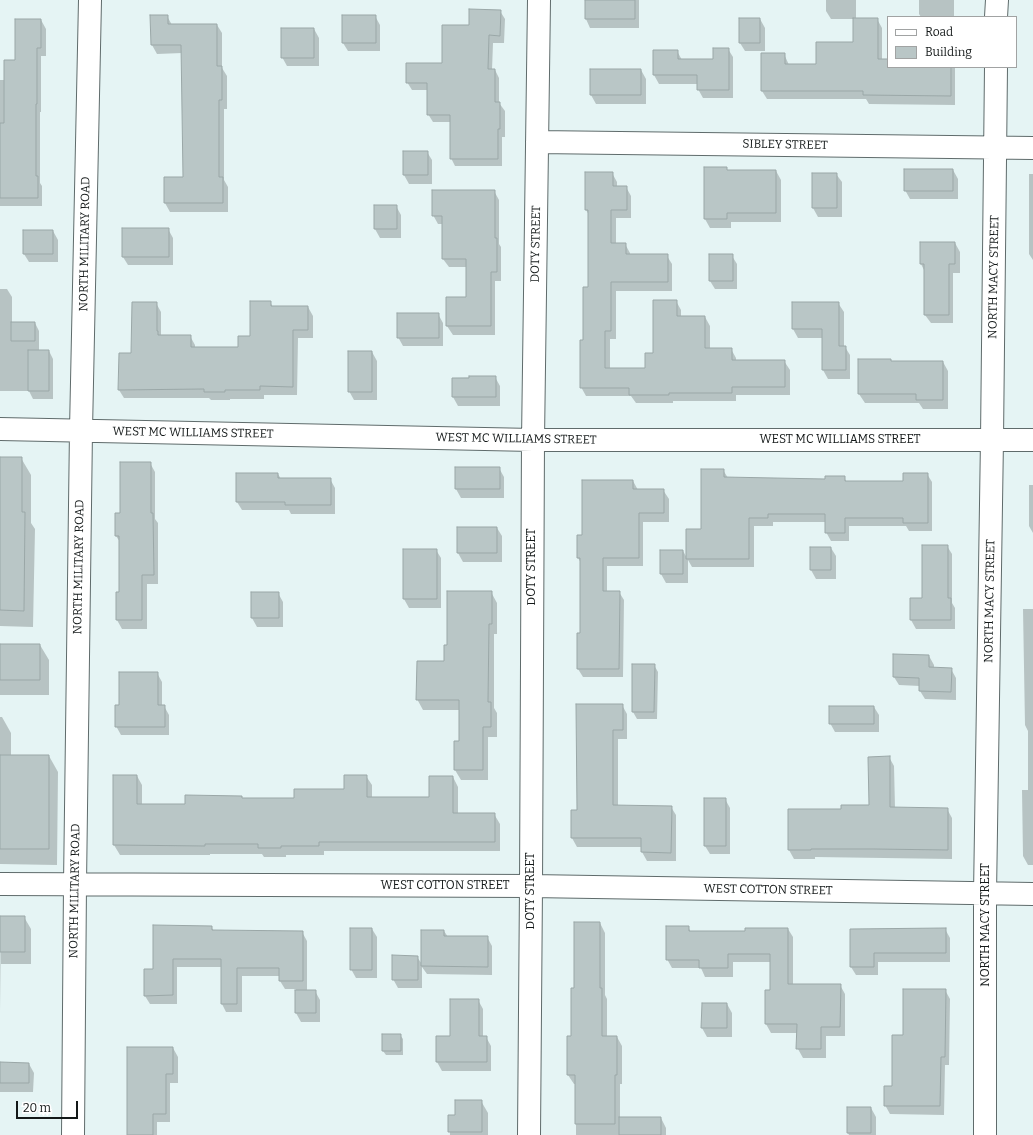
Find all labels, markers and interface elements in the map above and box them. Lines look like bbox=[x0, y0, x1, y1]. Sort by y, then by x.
legend bbox=[887, 16, 1017, 68]
text: Road bbox=[925, 25, 953, 39]
text: Building bbox=[925, 45, 972, 59]
street label: SIBLEY STREET bbox=[742, 137, 828, 153]
street label: NORTH MILITARY ROAD bbox=[77, 176, 93, 312]
street label: DOTY STREET bbox=[528, 205, 544, 283]
street label: NORTH MACY STREET bbox=[986, 215, 1002, 339]
street label: WEST MC WILLIAMS STREET bbox=[112, 424, 274, 442]
street label: WEST MC WILLIAMS STREET bbox=[435, 430, 597, 448]
street label: WEST MC WILLIAMS STREET bbox=[760, 433, 920, 447]
street label: NORTH MILITARY ROAD bbox=[71, 499, 87, 635]
street label: DOTY STREET bbox=[525, 529, 539, 605]
street label: NORTH MACY STREET bbox=[982, 539, 998, 663]
street label: NORTH MILITARY ROAD bbox=[67, 823, 83, 959]
street label: DOTY STREET bbox=[524, 853, 538, 929]
street label: NORTH MACY STREET bbox=[979, 863, 993, 987]
street label: WEST COTTON STREET bbox=[381, 879, 509, 893]
street label: WEST COTTON STREET bbox=[703, 882, 833, 898]
scale bar bbox=[18, 1093, 80, 1119]
text: 20 m bbox=[23, 1101, 51, 1115]

